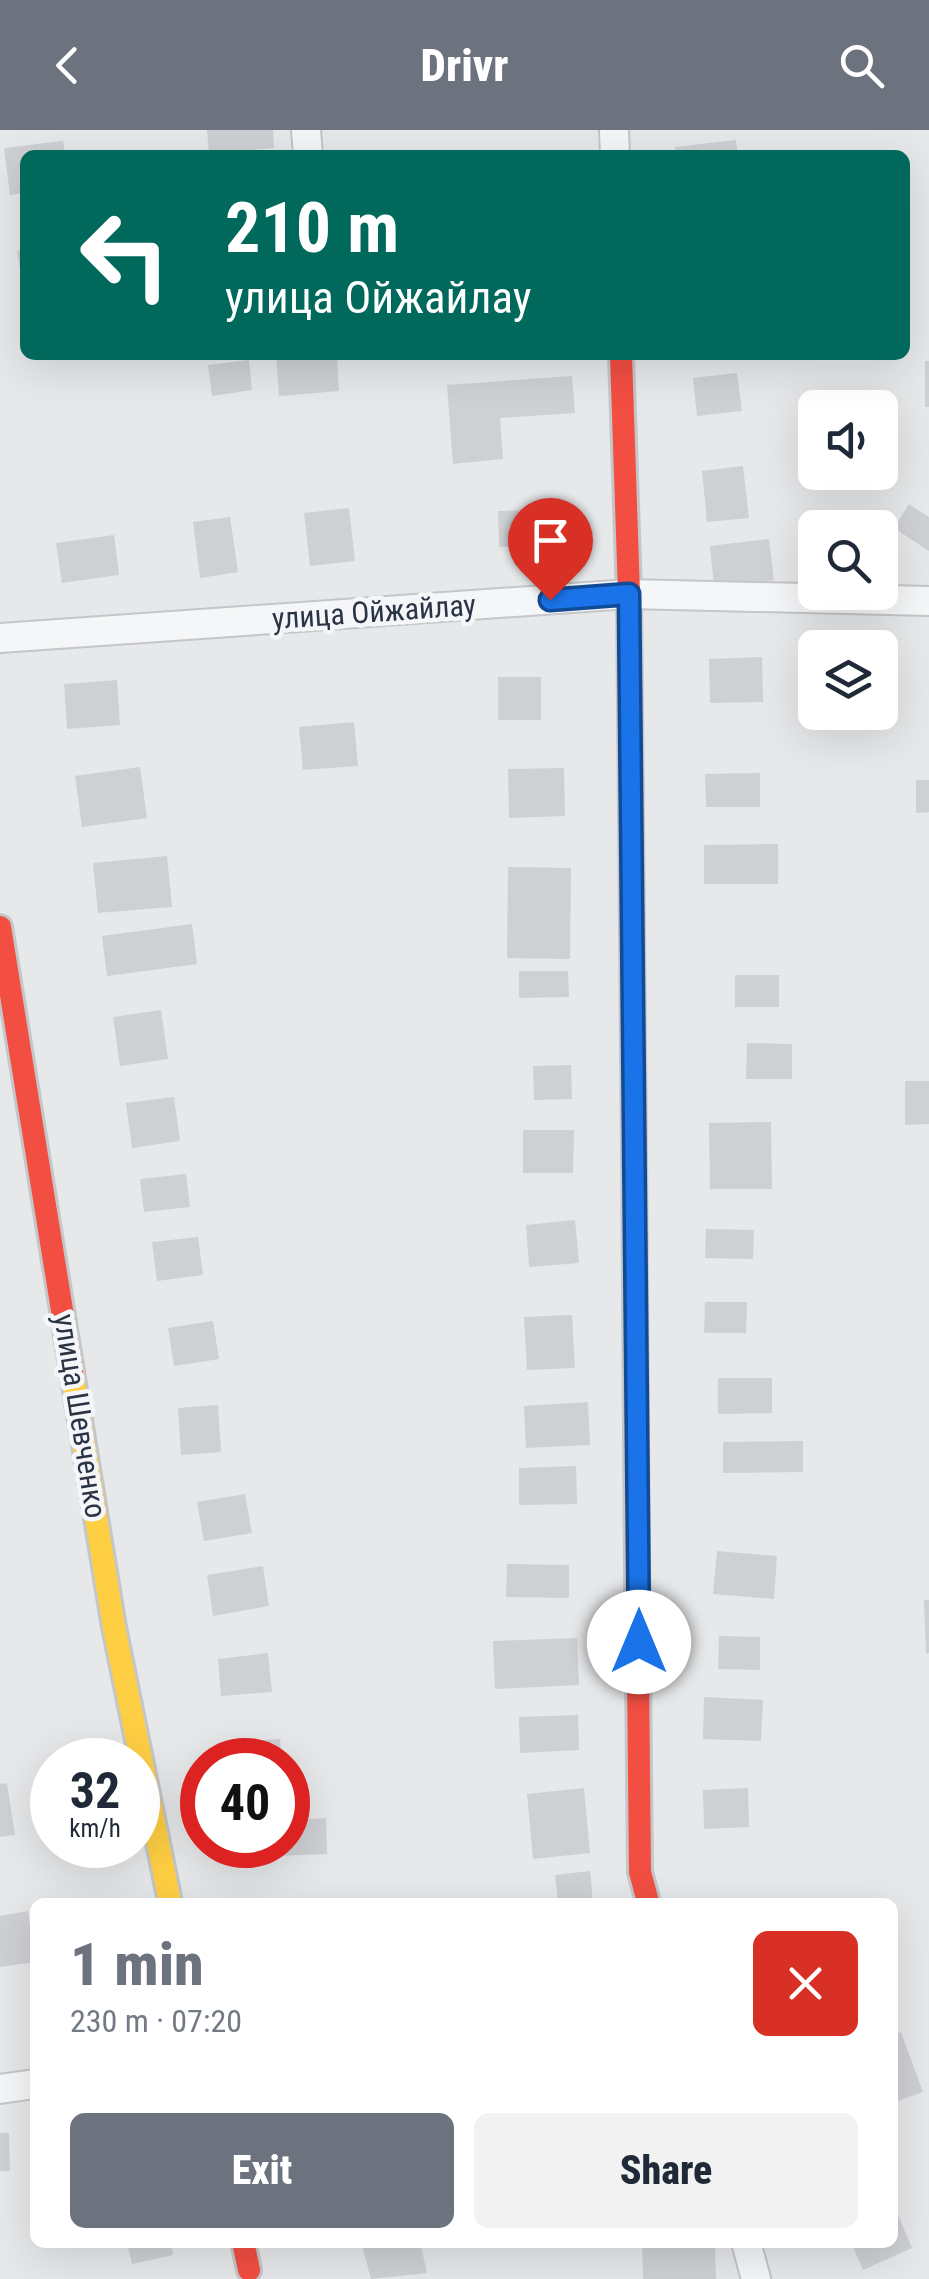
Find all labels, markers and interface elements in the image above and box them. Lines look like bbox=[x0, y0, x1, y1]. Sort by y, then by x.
icon: back bbox=[40, 38, 95, 93]
icon: search bbox=[834, 38, 889, 93]
text: Drivr bbox=[421, 39, 508, 92]
text: 210 m bbox=[225, 187, 399, 269]
icon: left bbox=[60, 190, 190, 320]
text: улица Ойжайлау bbox=[225, 271, 531, 324]
map controls bbox=[798, 390, 898, 730]
button: sound bbox=[798, 390, 898, 490]
pin bbox=[508, 498, 593, 601]
button: search bbox=[798, 510, 898, 610]
icon: arrive bbox=[523, 513, 578, 568]
street label: улица Ойжайлау bbox=[271, 587, 477, 636]
button: layers bbox=[798, 630, 898, 730]
street label: улица Шевченко bbox=[47, 1311, 114, 1520]
position arrow bbox=[587, 1590, 691, 1694]
speed limit sign: 40 bbox=[180, 1738, 310, 1868]
text: 32 bbox=[70, 1762, 120, 1820]
text: km/h bbox=[69, 1814, 121, 1843]
text: 1 min bbox=[70, 1929, 204, 2000]
button: close bbox=[753, 1931, 858, 2036]
text: 230 m · 07:20 bbox=[70, 2002, 242, 2040]
button: Exit bbox=[70, 2113, 454, 2228]
button: Share bbox=[474, 2113, 858, 2228]

